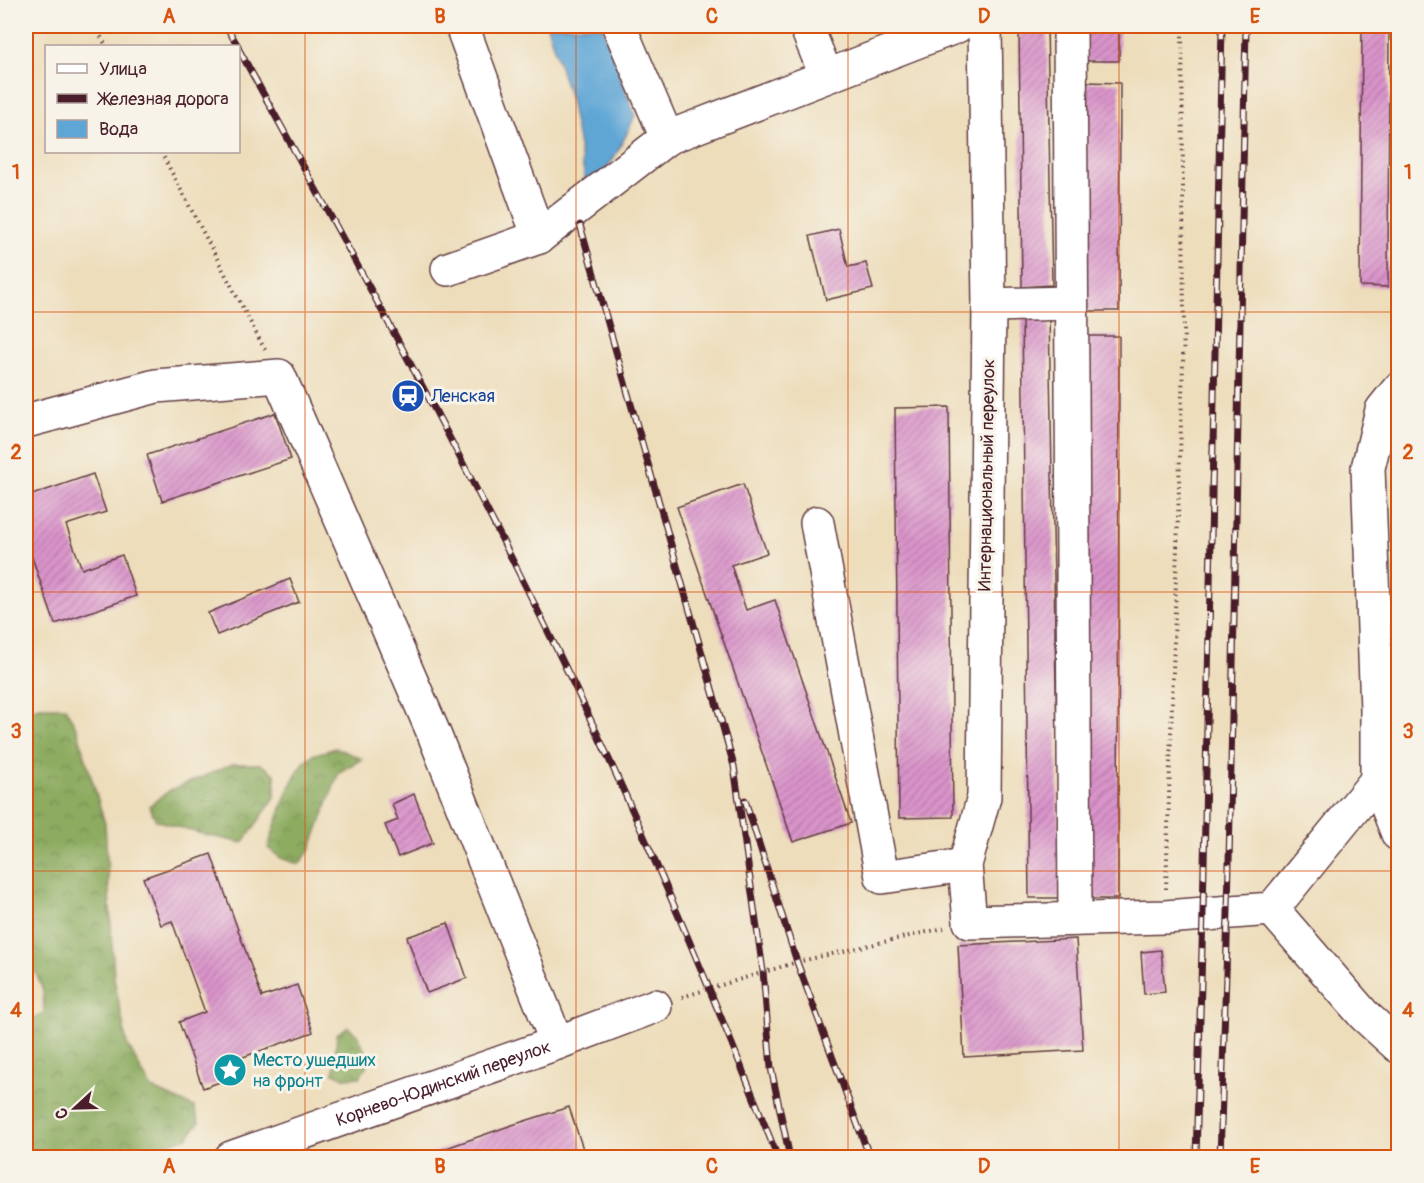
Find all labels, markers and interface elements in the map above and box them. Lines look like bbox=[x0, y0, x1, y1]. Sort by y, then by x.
text: A bbox=[163, 4, 176, 29]
text: B bbox=[434, 4, 446, 29]
text: C bbox=[706, 4, 718, 29]
text: D bbox=[978, 4, 991, 29]
text: E bbox=[1250, 4, 1261, 29]
legend bbox=[45, 45, 240, 153]
text: Улица bbox=[99, 58, 147, 81]
text: Железная дорога bbox=[96, 88, 229, 111]
text: Вода bbox=[99, 118, 138, 141]
text: 1 bbox=[12, 160, 20, 185]
text: 1 bbox=[1404, 160, 1412, 185]
street label: Интернациональный переулок bbox=[973, 359, 1001, 591]
station icon: Ленская bbox=[390, 378, 426, 414]
place label: Ленская bbox=[430, 385, 495, 408]
text: 2 bbox=[10, 440, 22, 465]
text: 2 bbox=[1402, 440, 1414, 465]
text: 3 bbox=[10, 719, 22, 744]
text: 3 bbox=[1402, 719, 1414, 744]
text: 4 bbox=[10, 998, 22, 1023]
text: 4 bbox=[1402, 998, 1414, 1023]
street label: Корнево-Юдинский переулок bbox=[333, 1035, 554, 1132]
place label: Место ушедших на фронт bbox=[253, 1049, 376, 1093]
place icon: Место ушедших на фронт bbox=[212, 1052, 248, 1088]
north arrow bbox=[45, 1078, 105, 1138]
text: С bbox=[51, 1105, 73, 1122]
text: A bbox=[163, 1154, 176, 1179]
text: B bbox=[434, 1154, 446, 1179]
text: C bbox=[706, 1154, 718, 1179]
text: D bbox=[978, 1154, 991, 1179]
text: E bbox=[1250, 1154, 1261, 1179]

